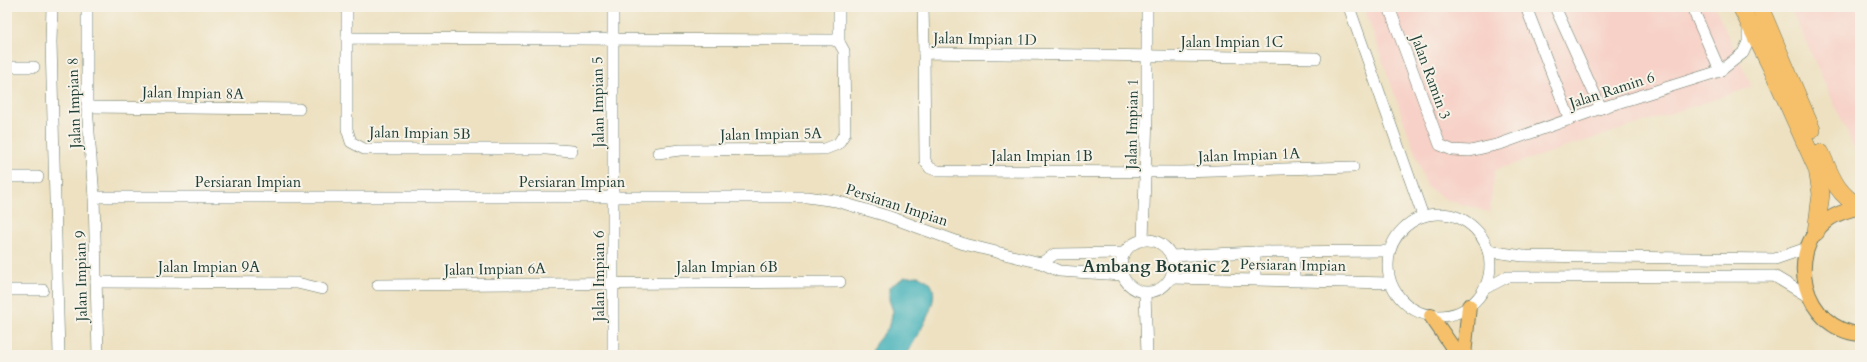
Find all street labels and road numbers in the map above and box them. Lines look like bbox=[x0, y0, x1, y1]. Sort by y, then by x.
street label: Jalan Impian 1D bbox=[931, 28, 1037, 50]
street label: Jalan Ramin 3 bbox=[1406, 30, 1456, 122]
street label: Jalan Impian 1C bbox=[1179, 32, 1283, 52]
street label: Jalan Impian 5 bbox=[587, 56, 609, 150]
street label: Jalan Impian 8 bbox=[62, 57, 86, 151]
street label: Jalan Ramin 6 bbox=[1565, 67, 1657, 114]
street label: Jalan Impian 1 bbox=[1121, 78, 1143, 172]
street label: Jalan Impian 8A bbox=[140, 82, 244, 104]
street label: Jalan Impian 5B bbox=[367, 122, 471, 144]
street label: Jalan Impian 5A bbox=[718, 123, 822, 145]
street label: Jalan Impian 1A bbox=[1196, 143, 1301, 167]
street label: Jalan Impian 1B bbox=[989, 146, 1093, 166]
street label: Persiaran Impian bbox=[195, 172, 302, 192]
street label: Persiaran Impian bbox=[519, 172, 626, 192]
street label: Persiaran Impian bbox=[843, 179, 951, 231]
street label: Jalan Impian 9 bbox=[70, 230, 92, 324]
street label: Jalan Impian 6 bbox=[589, 230, 609, 324]
street label: Persiaran Impian bbox=[1240, 254, 1347, 276]
street label: Jalan Impian 9A bbox=[156, 257, 260, 277]
street label: Jalan Impian 6B bbox=[674, 257, 778, 277]
street label: Jalan Impian 6A bbox=[442, 258, 546, 280]

